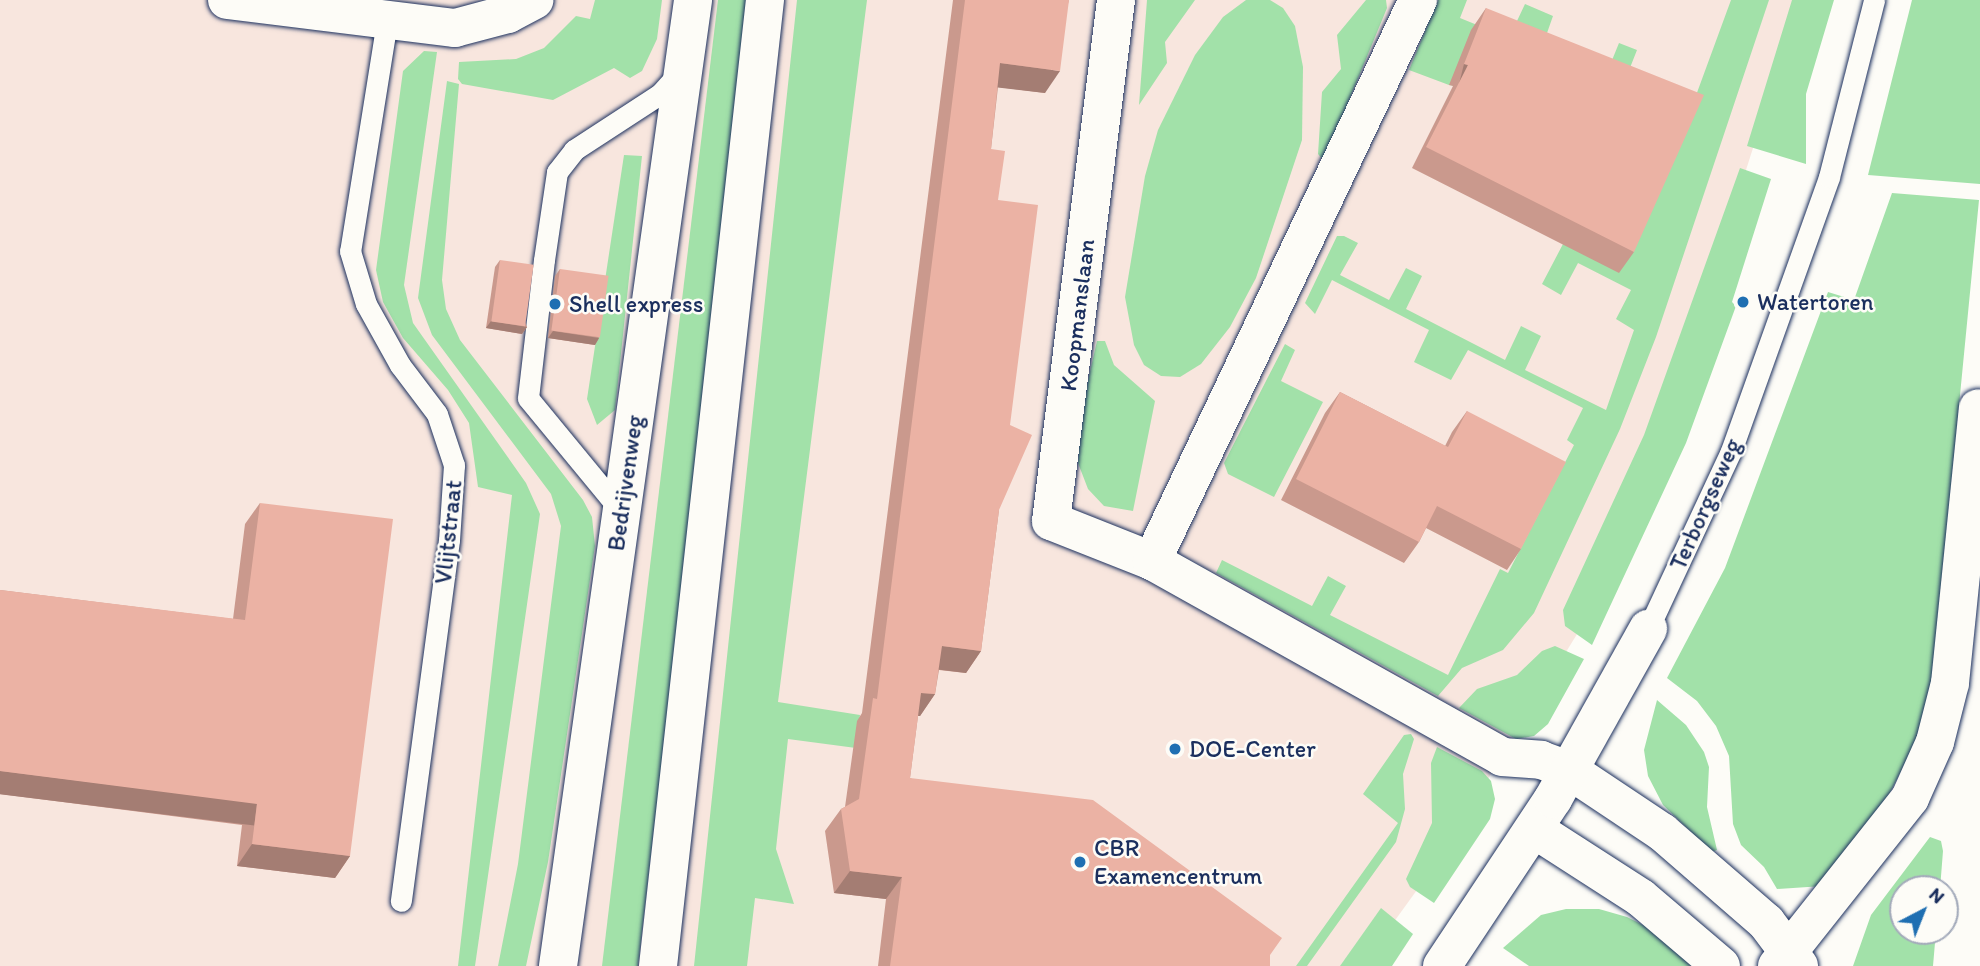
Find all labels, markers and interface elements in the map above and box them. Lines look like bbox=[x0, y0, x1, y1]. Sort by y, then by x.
street label: Koopmanslaan bbox=[1053, 237, 1101, 393]
place label: Watertoren bbox=[1757, 288, 1873, 316]
place label: Shell express bbox=[569, 290, 703, 318]
marker: Watertoren bbox=[1735, 294, 1751, 310]
marker: Shell express bbox=[547, 296, 563, 312]
street label: Bedrijvenweg bbox=[601, 413, 649, 553]
street label: Terborgseweg bbox=[1663, 434, 1747, 574]
street label: Vlijtstraat bbox=[428, 479, 468, 585]
place label: DOE-Center bbox=[1189, 735, 1316, 763]
marker: DOE-Center bbox=[1167, 741, 1183, 757]
place label: CBR Examencentrum bbox=[1094, 834, 1262, 890]
marker: CBR Examencentrum bbox=[1072, 854, 1088, 870]
north arrow bbox=[1889, 875, 1959, 945]
text: N bbox=[1925, 883, 1950, 908]

